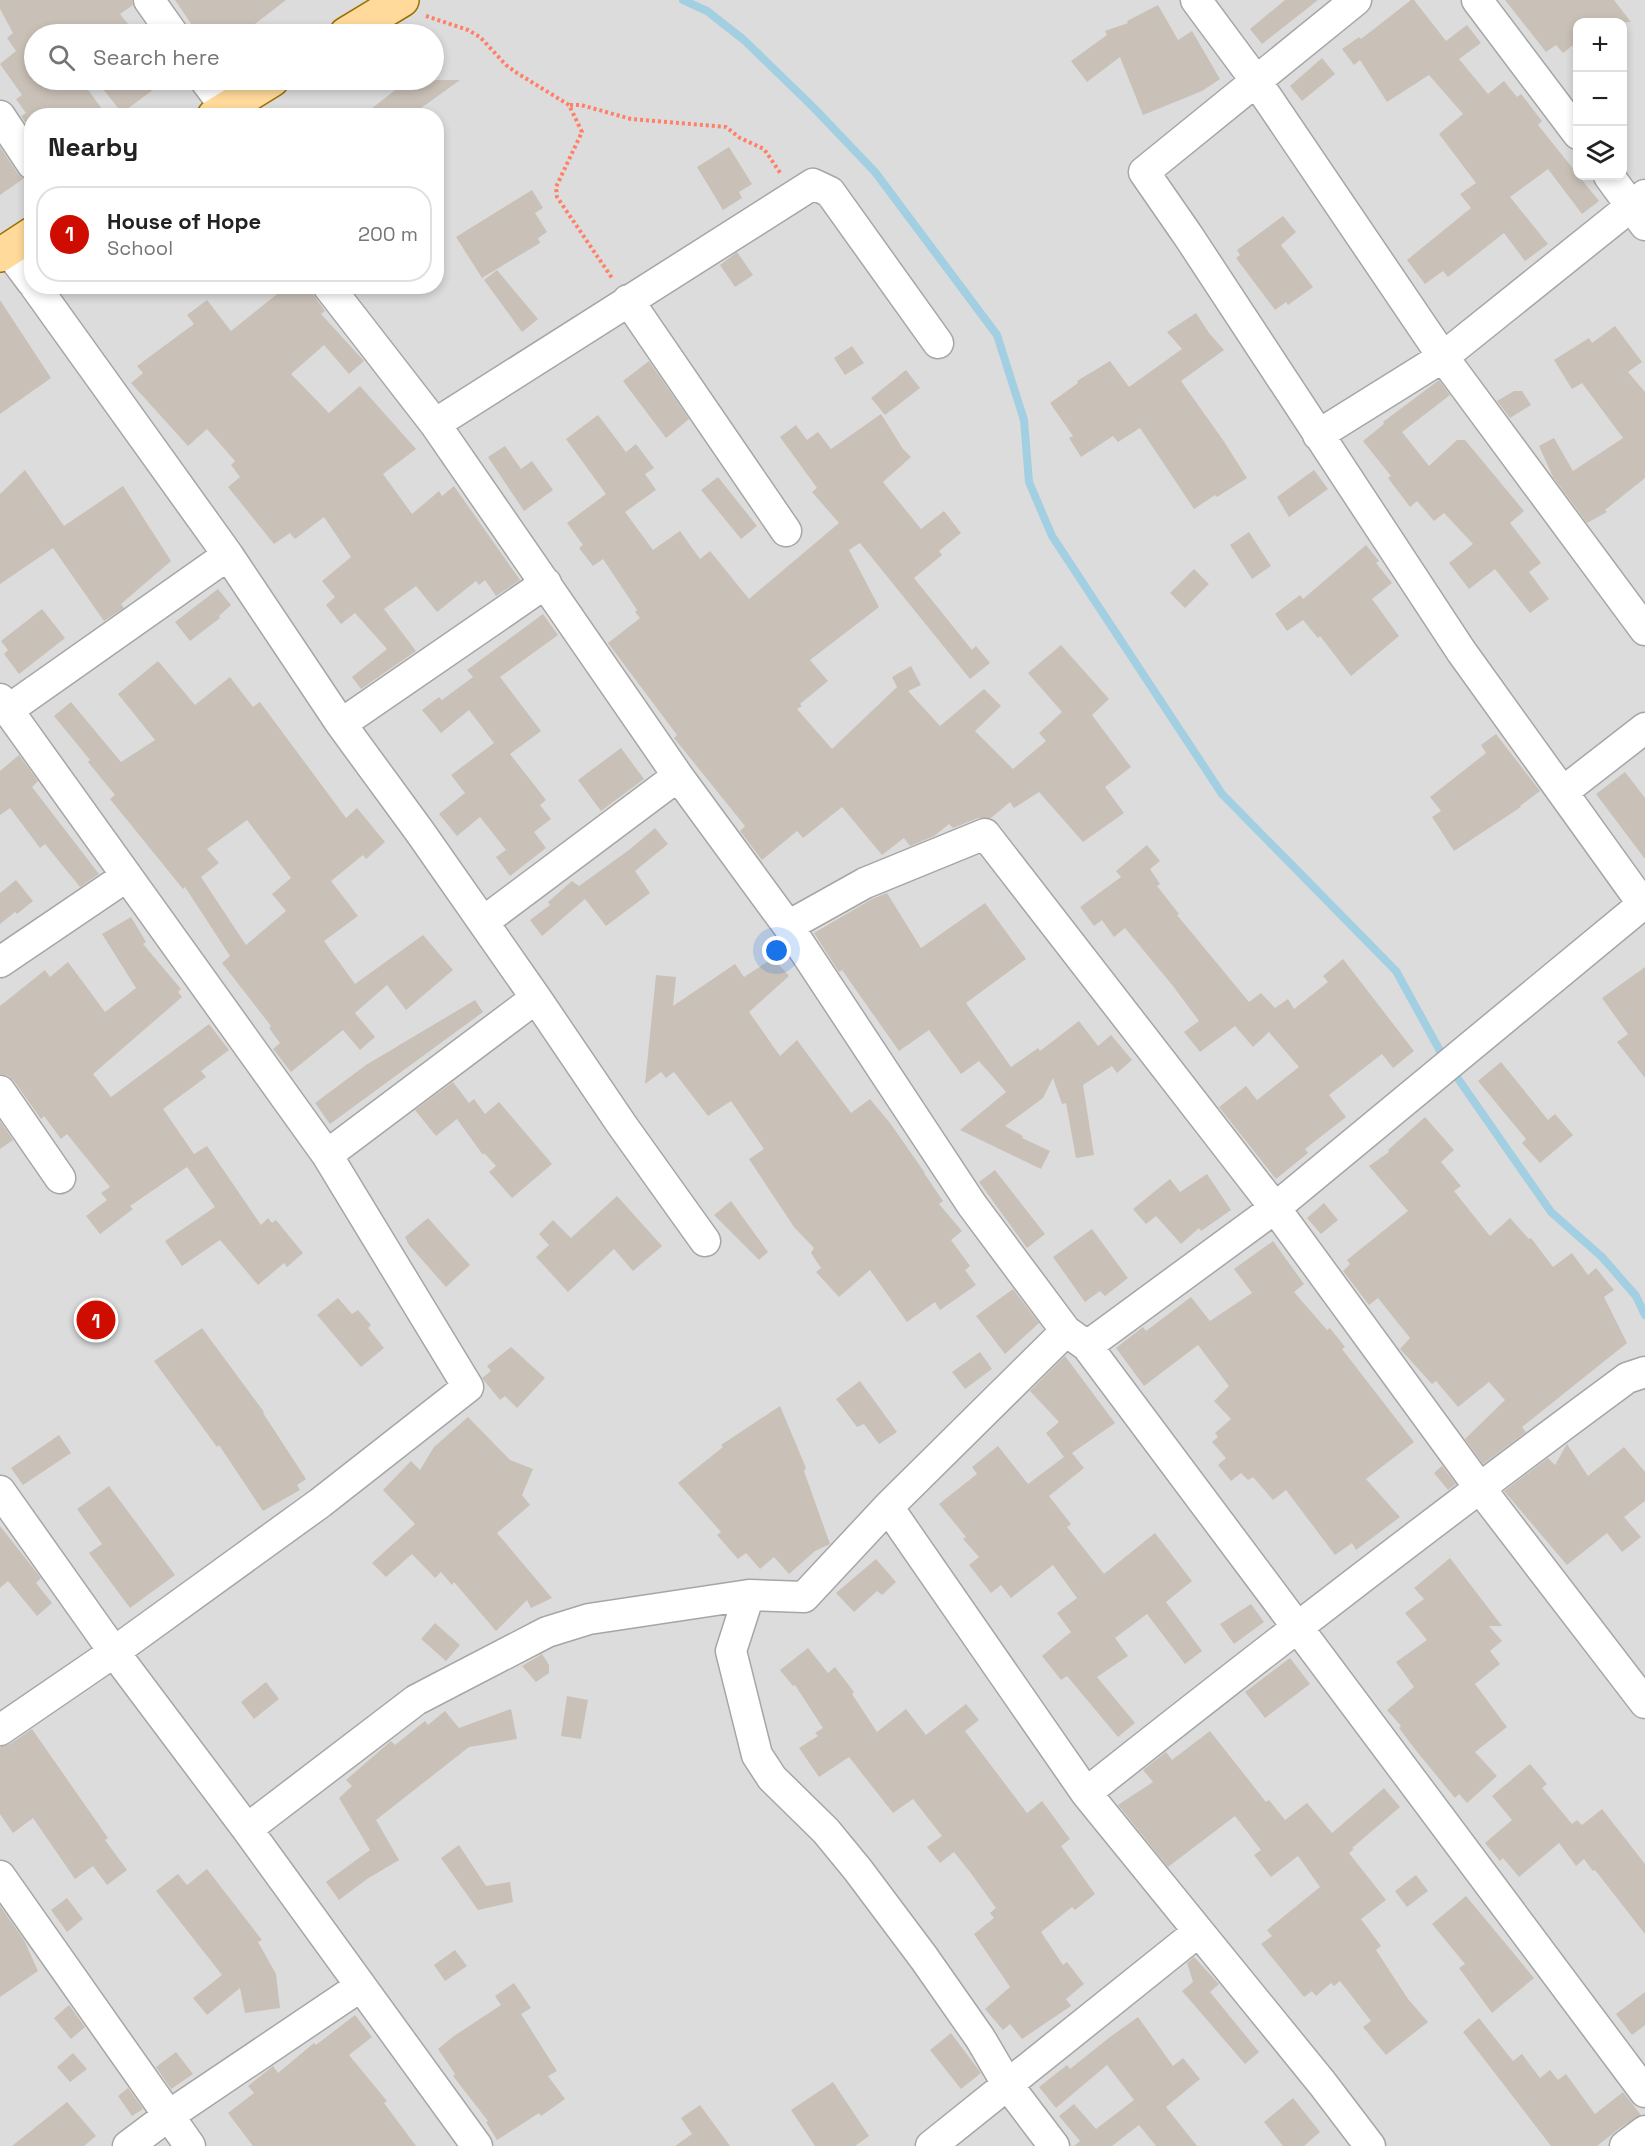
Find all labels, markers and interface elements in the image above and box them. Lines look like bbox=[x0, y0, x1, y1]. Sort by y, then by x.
map controls bbox=[1573, 18, 1627, 180]
button: + bbox=[1573, 18, 1627, 72]
search box bbox=[24, 24, 444, 90]
icon: search bbox=[45, 41, 78, 74]
text: Search here bbox=[93, 43, 220, 71]
button: − bbox=[1573, 72, 1627, 126]
button: layers bbox=[1573, 126, 1627, 180]
text: Nearby bbox=[48, 130, 138, 164]
text: House of Hope bbox=[107, 207, 261, 235]
text: 1 bbox=[65, 221, 74, 247]
text: 200 m bbox=[358, 221, 418, 247]
text: School bbox=[107, 235, 173, 261]
your location bbox=[762, 936, 791, 965]
pin: 1 bbox=[76, 1298, 116, 1342]

